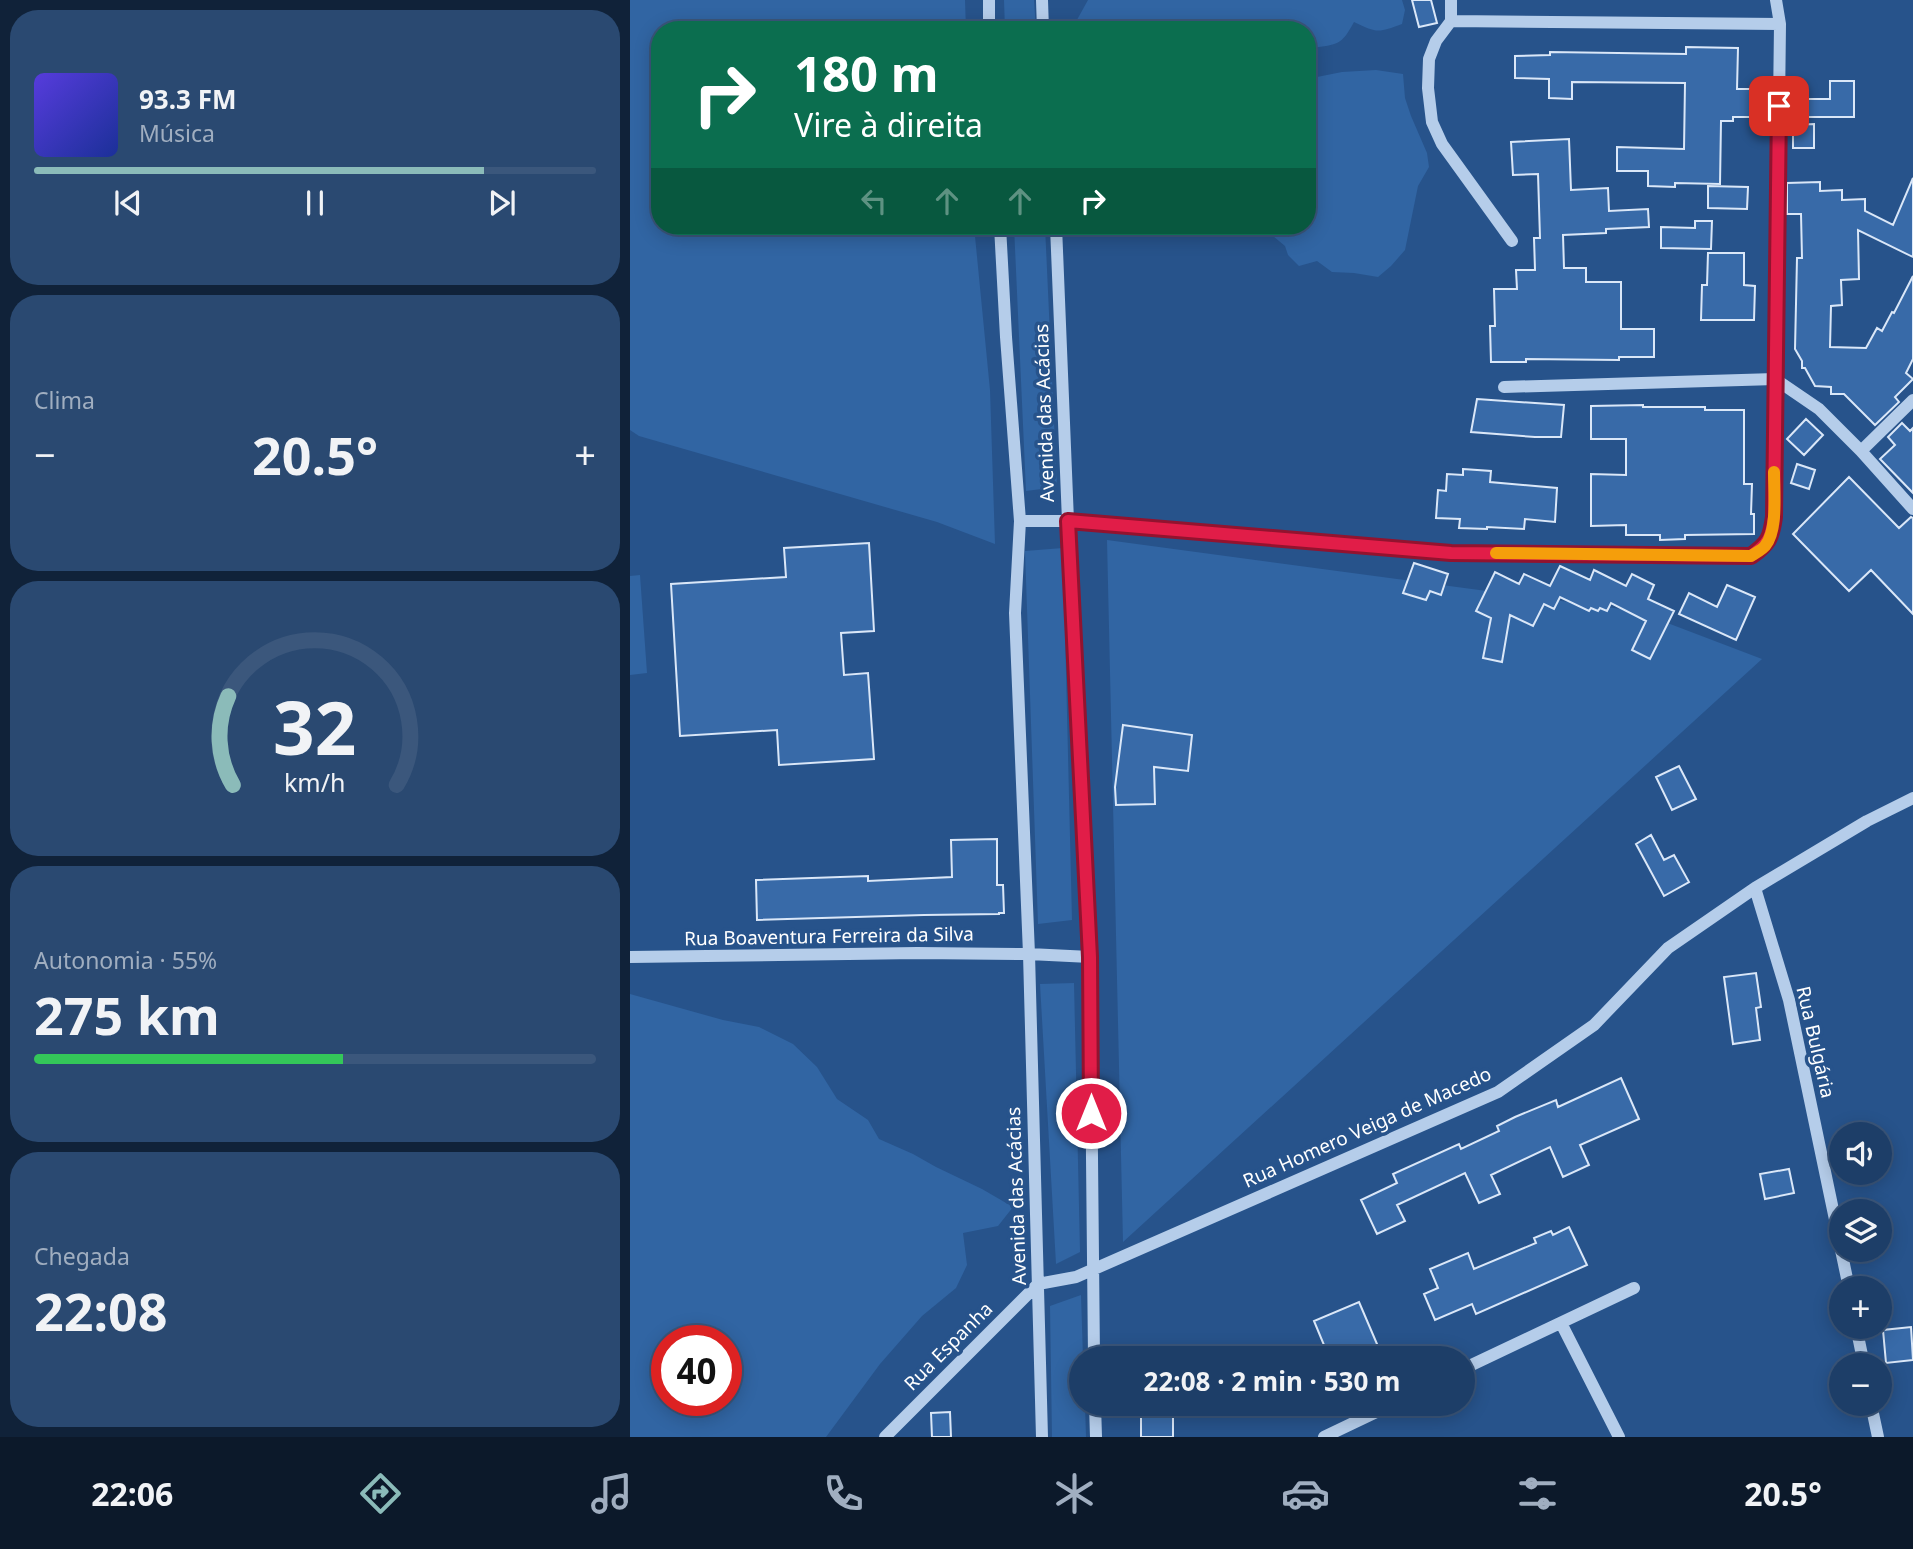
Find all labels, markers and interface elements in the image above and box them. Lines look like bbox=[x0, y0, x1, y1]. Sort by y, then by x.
text: 180 m bbox=[794, 40, 939, 106]
icon: right bbox=[679, 49, 770, 140]
pin bbox=[1749, 76, 1809, 136]
text: 93.3 FM bbox=[139, 81, 236, 117]
icon: arrive bbox=[1760, 87, 1798, 125]
text: Vire à direita bbox=[794, 103, 983, 146]
text: Música bbox=[139, 117, 215, 149]
icon: left bbox=[855, 182, 893, 220]
icon: ahead bbox=[928, 182, 966, 220]
icon: ahead bbox=[1001, 182, 1039, 220]
icon: right bbox=[1074, 182, 1112, 220]
icon: previous bbox=[109, 184, 147, 222]
icon: pause bbox=[296, 184, 334, 222]
icon: next bbox=[483, 184, 521, 222]
street label: Avenida das Acácias bbox=[1028, 323, 1060, 503]
text: Clima bbox=[34, 384, 95, 416]
text: 20.5° bbox=[252, 419, 378, 490]
text: − bbox=[34, 428, 56, 480]
text: + bbox=[574, 428, 596, 480]
text: 32 bbox=[273, 677, 357, 776]
text: km/h bbox=[284, 764, 346, 798]
street label: Rua Boaventura Ferreira da Silva bbox=[684, 920, 974, 952]
text: Autonomia · 55% bbox=[34, 944, 217, 976]
text: 275 km bbox=[34, 979, 220, 1050]
street label: Rua Bulgária bbox=[1791, 984, 1841, 1100]
street label: Rua Homero Veiga de Macedo bbox=[1239, 1060, 1495, 1194]
position arrow bbox=[1054, 1076, 1128, 1150]
street label: Avenida das Acácias bbox=[1000, 1106, 1032, 1286]
map controls bbox=[1829, 1122, 1892, 1416]
button: sound bbox=[1829, 1122, 1892, 1185]
button: layers bbox=[1829, 1199, 1892, 1262]
text: Chegada bbox=[34, 1240, 130, 1272]
text: 22:08 bbox=[34, 1275, 168, 1346]
button: + bbox=[1829, 1276, 1892, 1339]
street label: Rua Espanha bbox=[898, 1296, 998, 1396]
speed limit sign: 40 bbox=[651, 1325, 742, 1416]
button: − bbox=[1829, 1353, 1892, 1416]
text: 22:08 · 2 min · 530 m bbox=[1144, 1363, 1400, 1399]
icon: directions bbox=[356, 1469, 405, 1518]
icon: music bbox=[587, 1469, 636, 1518]
icon: phone bbox=[819, 1469, 868, 1518]
icon: climate bbox=[1050, 1469, 1099, 1518]
icon: car bbox=[1281, 1469, 1330, 1518]
icon: filters bbox=[1513, 1469, 1562, 1518]
text: 22:06 bbox=[91, 1472, 173, 1515]
text: 20.5° bbox=[1744, 1472, 1822, 1515]

